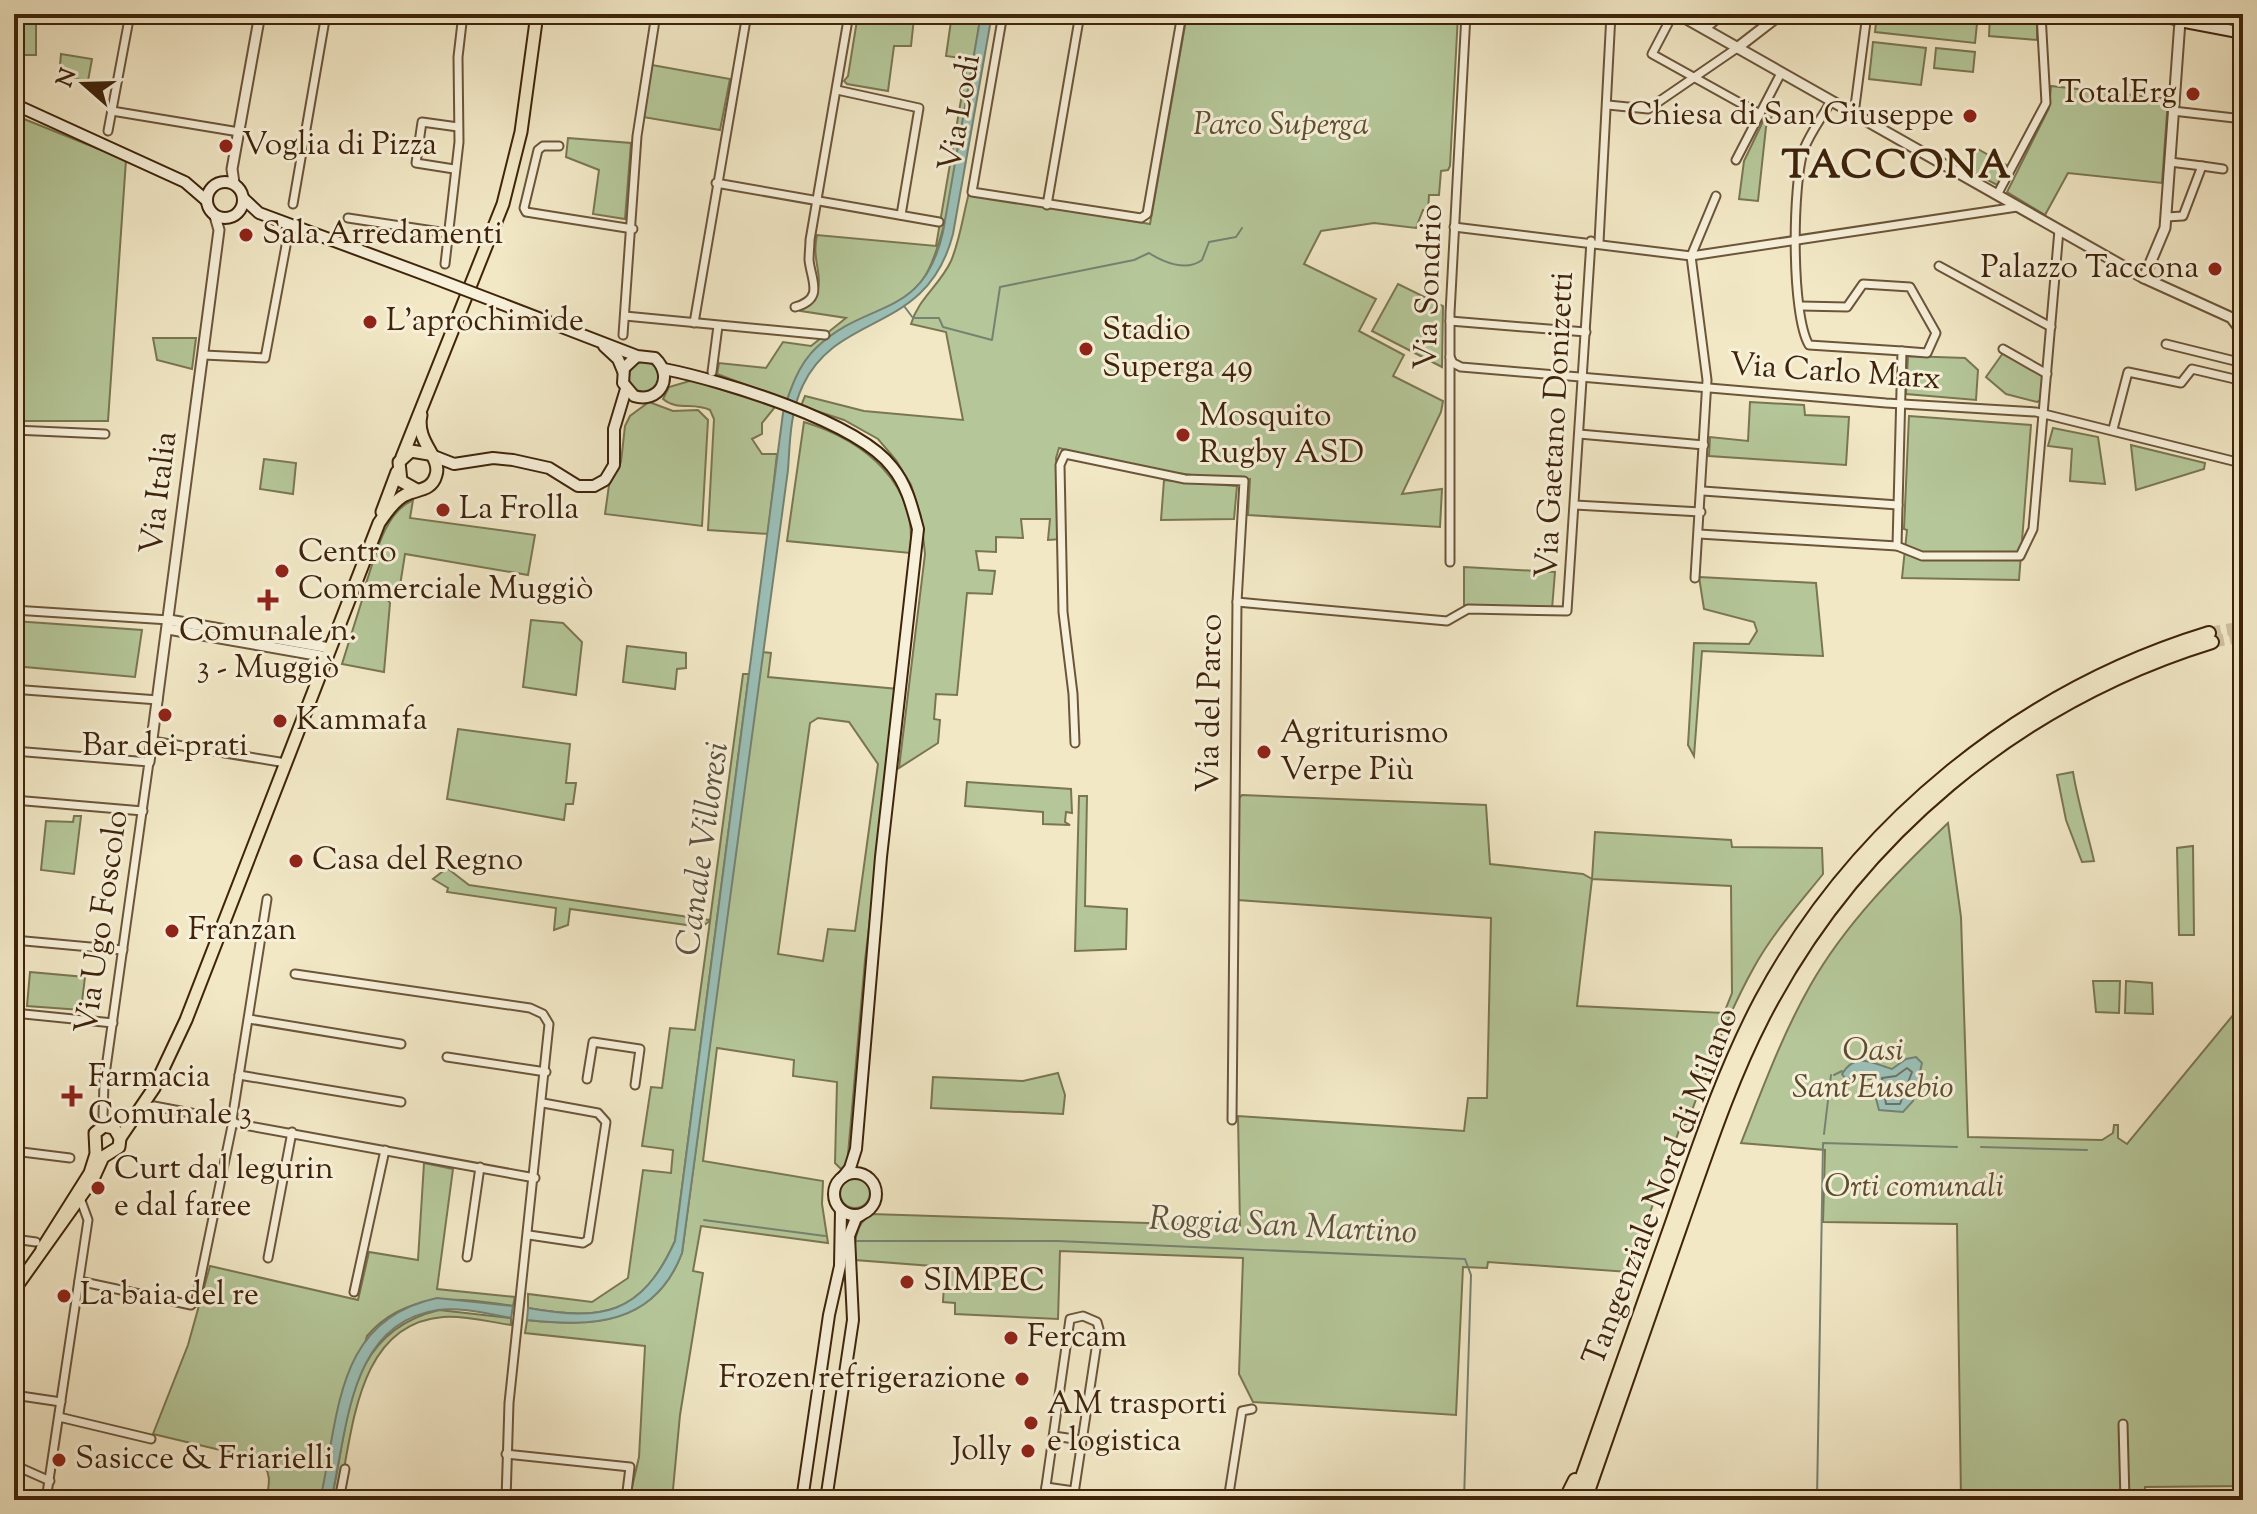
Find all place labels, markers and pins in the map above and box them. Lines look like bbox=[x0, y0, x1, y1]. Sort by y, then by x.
place label: TotalErg bbox=[2058, 71, 2177, 117]
marker: TotalErg bbox=[2184, 85, 2202, 103]
place label: Chiesa di San Giuseppe bbox=[1627, 93, 1954, 139]
marker: Chiesa di San Giuseppe bbox=[1961, 107, 1979, 125]
place label: Voglia di Pizza bbox=[242, 123, 437, 169]
marker: Voglia di Pizza bbox=[217, 137, 235, 155]
place label: Sala Arredamenti bbox=[262, 212, 503, 258]
marker: Sala Arredamenti bbox=[237, 226, 255, 244]
place label: Palazzo Taccona bbox=[1980, 246, 2199, 292]
marker: Palazzo Taccona bbox=[2206, 260, 2224, 278]
place label: L'aprochimide bbox=[386, 299, 584, 345]
place label: Stadio Superga 49 bbox=[1102, 308, 1253, 391]
marker: L'aprochimide bbox=[361, 313, 379, 331]
marker: Stadio Superga 49 bbox=[1077, 340, 1095, 358]
place label: Mosquito Rugby ASD bbox=[1199, 394, 1364, 477]
marker: Mosquito Rugby ASD bbox=[1174, 426, 1192, 444]
place label: La Frolla bbox=[459, 487, 579, 533]
marker: La Frolla bbox=[434, 501, 452, 519]
place label: Centro Commerciale Muggiò bbox=[298, 530, 593, 613]
marker: Centro Commerciale Muggiò bbox=[273, 562, 291, 580]
marker: Comunale n. 3 - Muggiò bbox=[259, 591, 277, 609]
place label: Comunale n. 3 - Muggiò bbox=[179, 609, 357, 692]
place label: Kammafa bbox=[296, 698, 428, 744]
marker: Bar dei prati bbox=[156, 706, 174, 724]
place label: Agriturismo Verpe Più bbox=[1280, 711, 1449, 794]
marker: Kammafa bbox=[271, 712, 289, 730]
place label: Bar dei prati bbox=[82, 724, 248, 770]
marker: Agriturismo Verpe Più bbox=[1255, 743, 1273, 761]
place label: Casa del Regno bbox=[312, 838, 523, 884]
marker: Casa del Regno bbox=[287, 852, 305, 870]
place label: Franzan bbox=[188, 908, 297, 954]
marker: Franzan bbox=[163, 922, 181, 940]
place label: Farmacia Comunale 3 bbox=[88, 1055, 252, 1138]
marker: Farmacia Comunale 3 bbox=[63, 1087, 81, 1105]
place label: Curt dal legurin e dal faree bbox=[114, 1147, 334, 1230]
marker: Curt dal legurin e dal faree bbox=[89, 1179, 107, 1197]
place label: SIMPEC bbox=[923, 1259, 1045, 1305]
place label: La baia del re bbox=[80, 1273, 259, 1319]
marker: SIMPEC bbox=[898, 1273, 916, 1291]
marker: La baia del re bbox=[55, 1287, 73, 1305]
place label: Fercam bbox=[1027, 1315, 1127, 1361]
marker: Fercam bbox=[1002, 1329, 1020, 1347]
place label: Frozen refrigerazione bbox=[718, 1356, 1006, 1402]
marker: Frozen refrigerazione bbox=[1013, 1370, 1031, 1388]
place label: AM trasporti e logistica bbox=[1047, 1382, 1227, 1465]
marker: AM trasporti e logistica bbox=[1022, 1414, 1040, 1432]
place label: Jolly bbox=[950, 1428, 1012, 1474]
place label: Sasicce & Friarielli bbox=[75, 1437, 333, 1483]
marker: Jolly bbox=[1019, 1442, 1037, 1460]
marker: Sasicce & Friarielli bbox=[50, 1451, 68, 1469]

